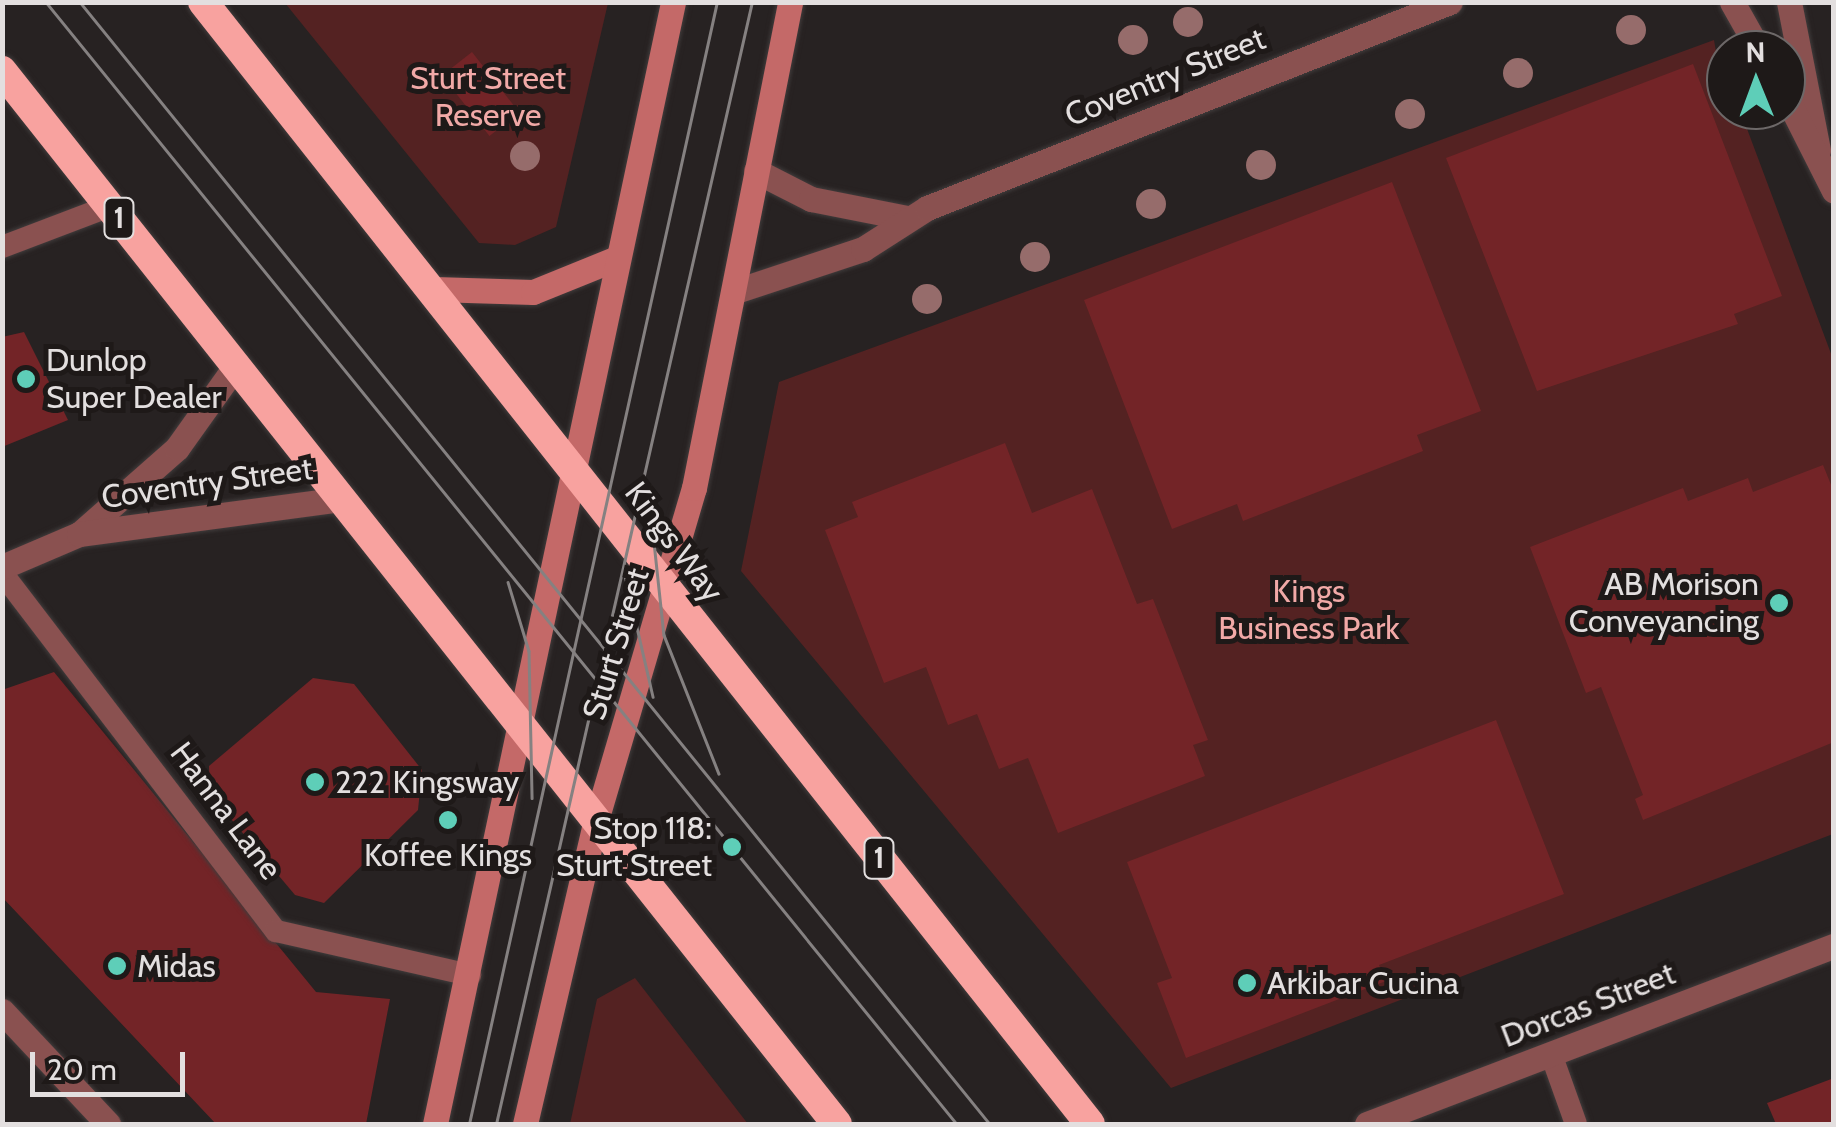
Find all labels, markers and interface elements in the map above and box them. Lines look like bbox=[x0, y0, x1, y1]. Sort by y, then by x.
street label: Coventry Street bbox=[1059, 19, 1271, 135]
north arrow bbox=[1706, 30, 1806, 130]
text: N bbox=[1745, 35, 1766, 69]
park label: Sturt Street Reserve bbox=[410, 60, 566, 135]
road number: 1 bbox=[102, 193, 136, 243]
place label: Dunlop Super Dealer bbox=[46, 342, 221, 417]
marker: Dunlop Super Dealer bbox=[15, 368, 37, 390]
street label: Coventry Street bbox=[99, 449, 315, 517]
street label: Kings Way bbox=[617, 475, 731, 609]
street label: Sturt Street bbox=[575, 564, 657, 724]
place label: AB Morison Conveyancing bbox=[1569, 566, 1759, 641]
park label: Kings Business Park bbox=[1218, 573, 1400, 648]
marker: AB Morison Conveyancing bbox=[1768, 592, 1790, 614]
street label: Hanna Lane bbox=[162, 735, 290, 887]
place label: 222 Kingsway bbox=[335, 763, 519, 801]
marker: 222 Kingsway bbox=[304, 771, 326, 793]
marker: Koffee Kings bbox=[437, 809, 459, 831]
place label: Stop 118: Sturt Street bbox=[556, 810, 712, 885]
road number: 1 bbox=[862, 833, 896, 883]
place label: Koffee Kings bbox=[364, 836, 532, 874]
marker: Stop 118: Sturt Street bbox=[721, 836, 743, 858]
place label: Midas bbox=[137, 947, 216, 985]
street label: Dorcas Street bbox=[1496, 954, 1680, 1056]
marker: Midas bbox=[106, 955, 128, 977]
place label: Arkibar Cucina bbox=[1267, 964, 1459, 1002]
marker: Arkibar Cucina bbox=[1236, 972, 1258, 994]
scale bar bbox=[35, 1032, 190, 1094]
text: 20 m bbox=[47, 1051, 117, 1088]

